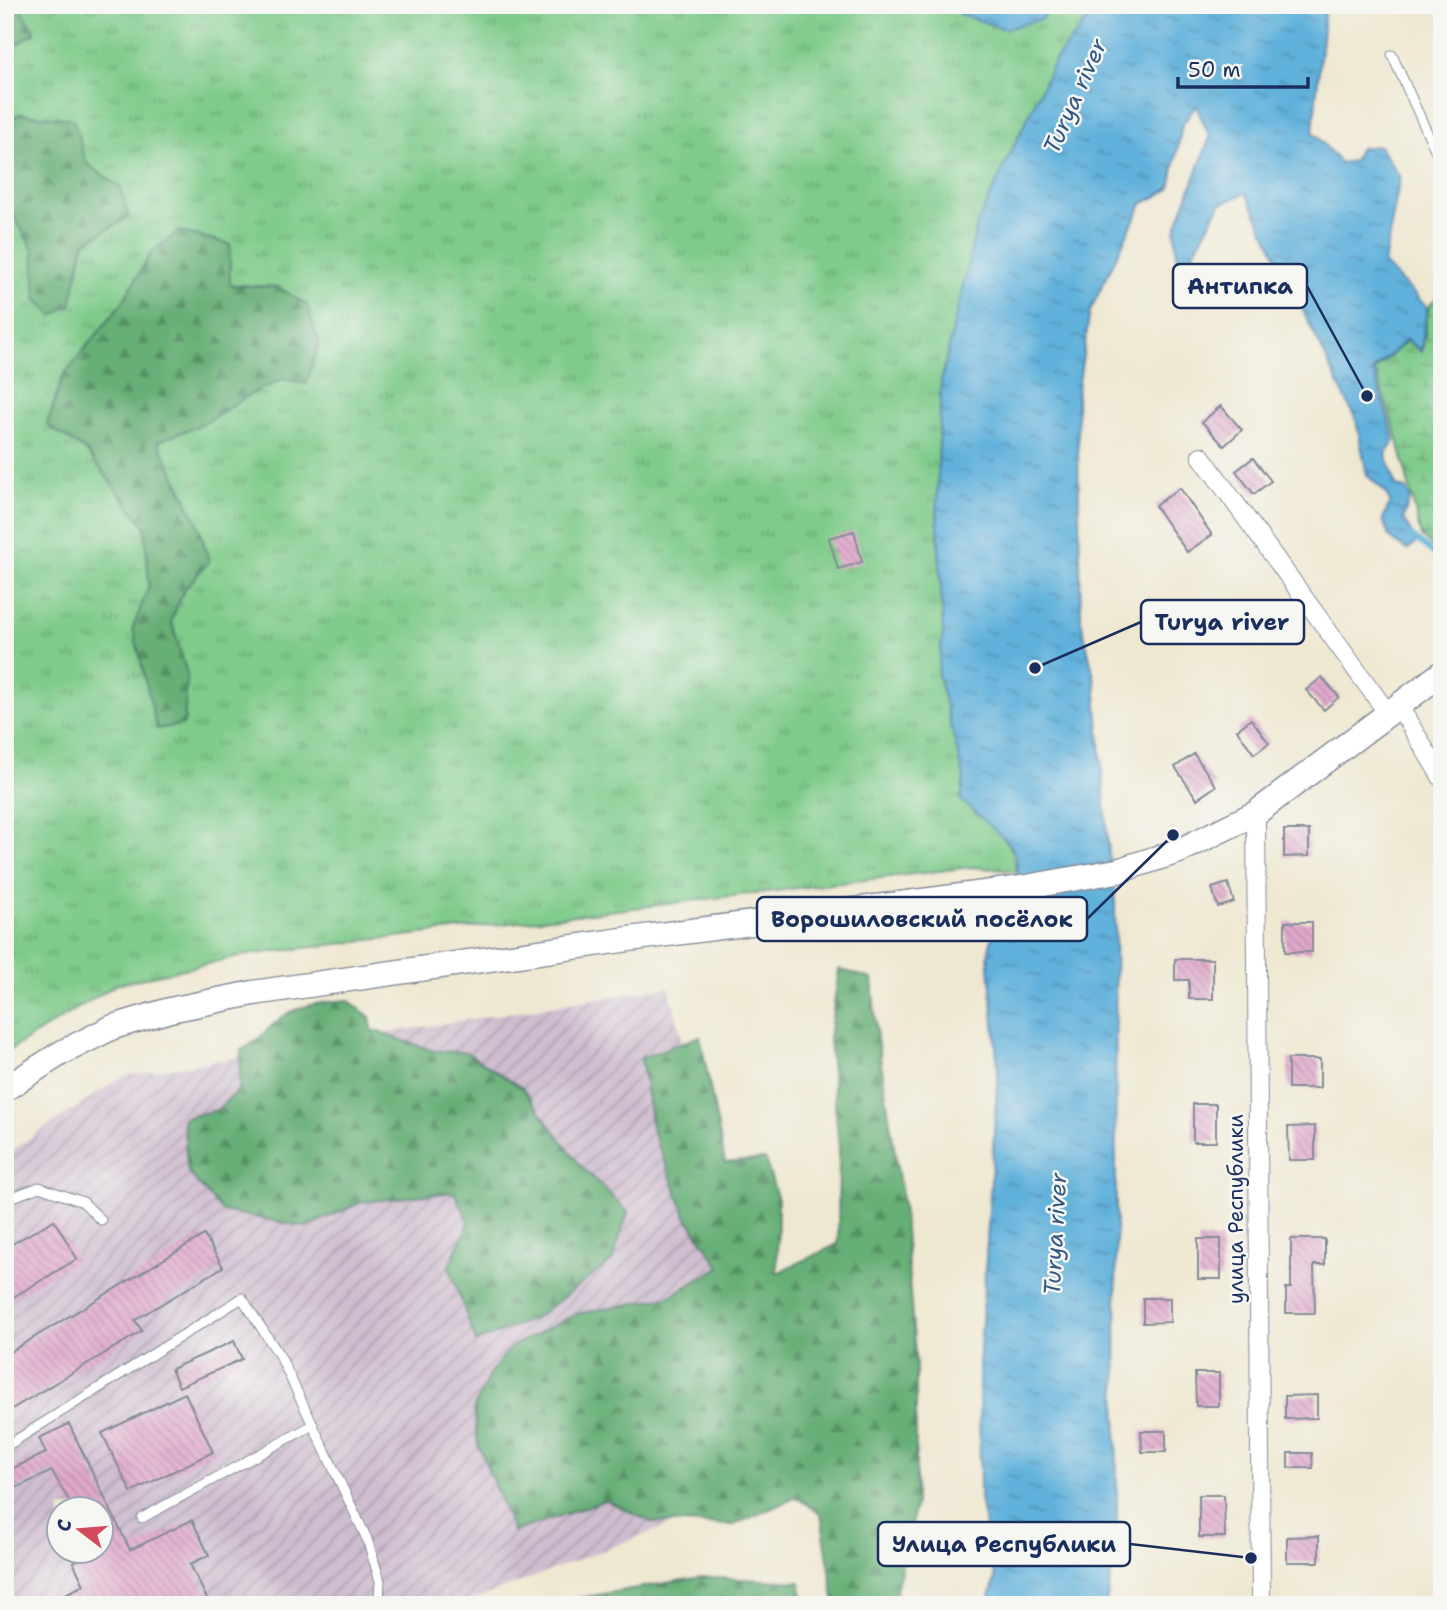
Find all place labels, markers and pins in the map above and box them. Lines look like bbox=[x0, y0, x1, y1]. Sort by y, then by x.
callout: Антипка bbox=[1173, 264, 1307, 308]
callout: Turya river bbox=[1141, 600, 1304, 644]
callout: Ворошиловский посёлок bbox=[757, 897, 1087, 941]
callout: Улица Республики bbox=[878, 1522, 1130, 1566]

